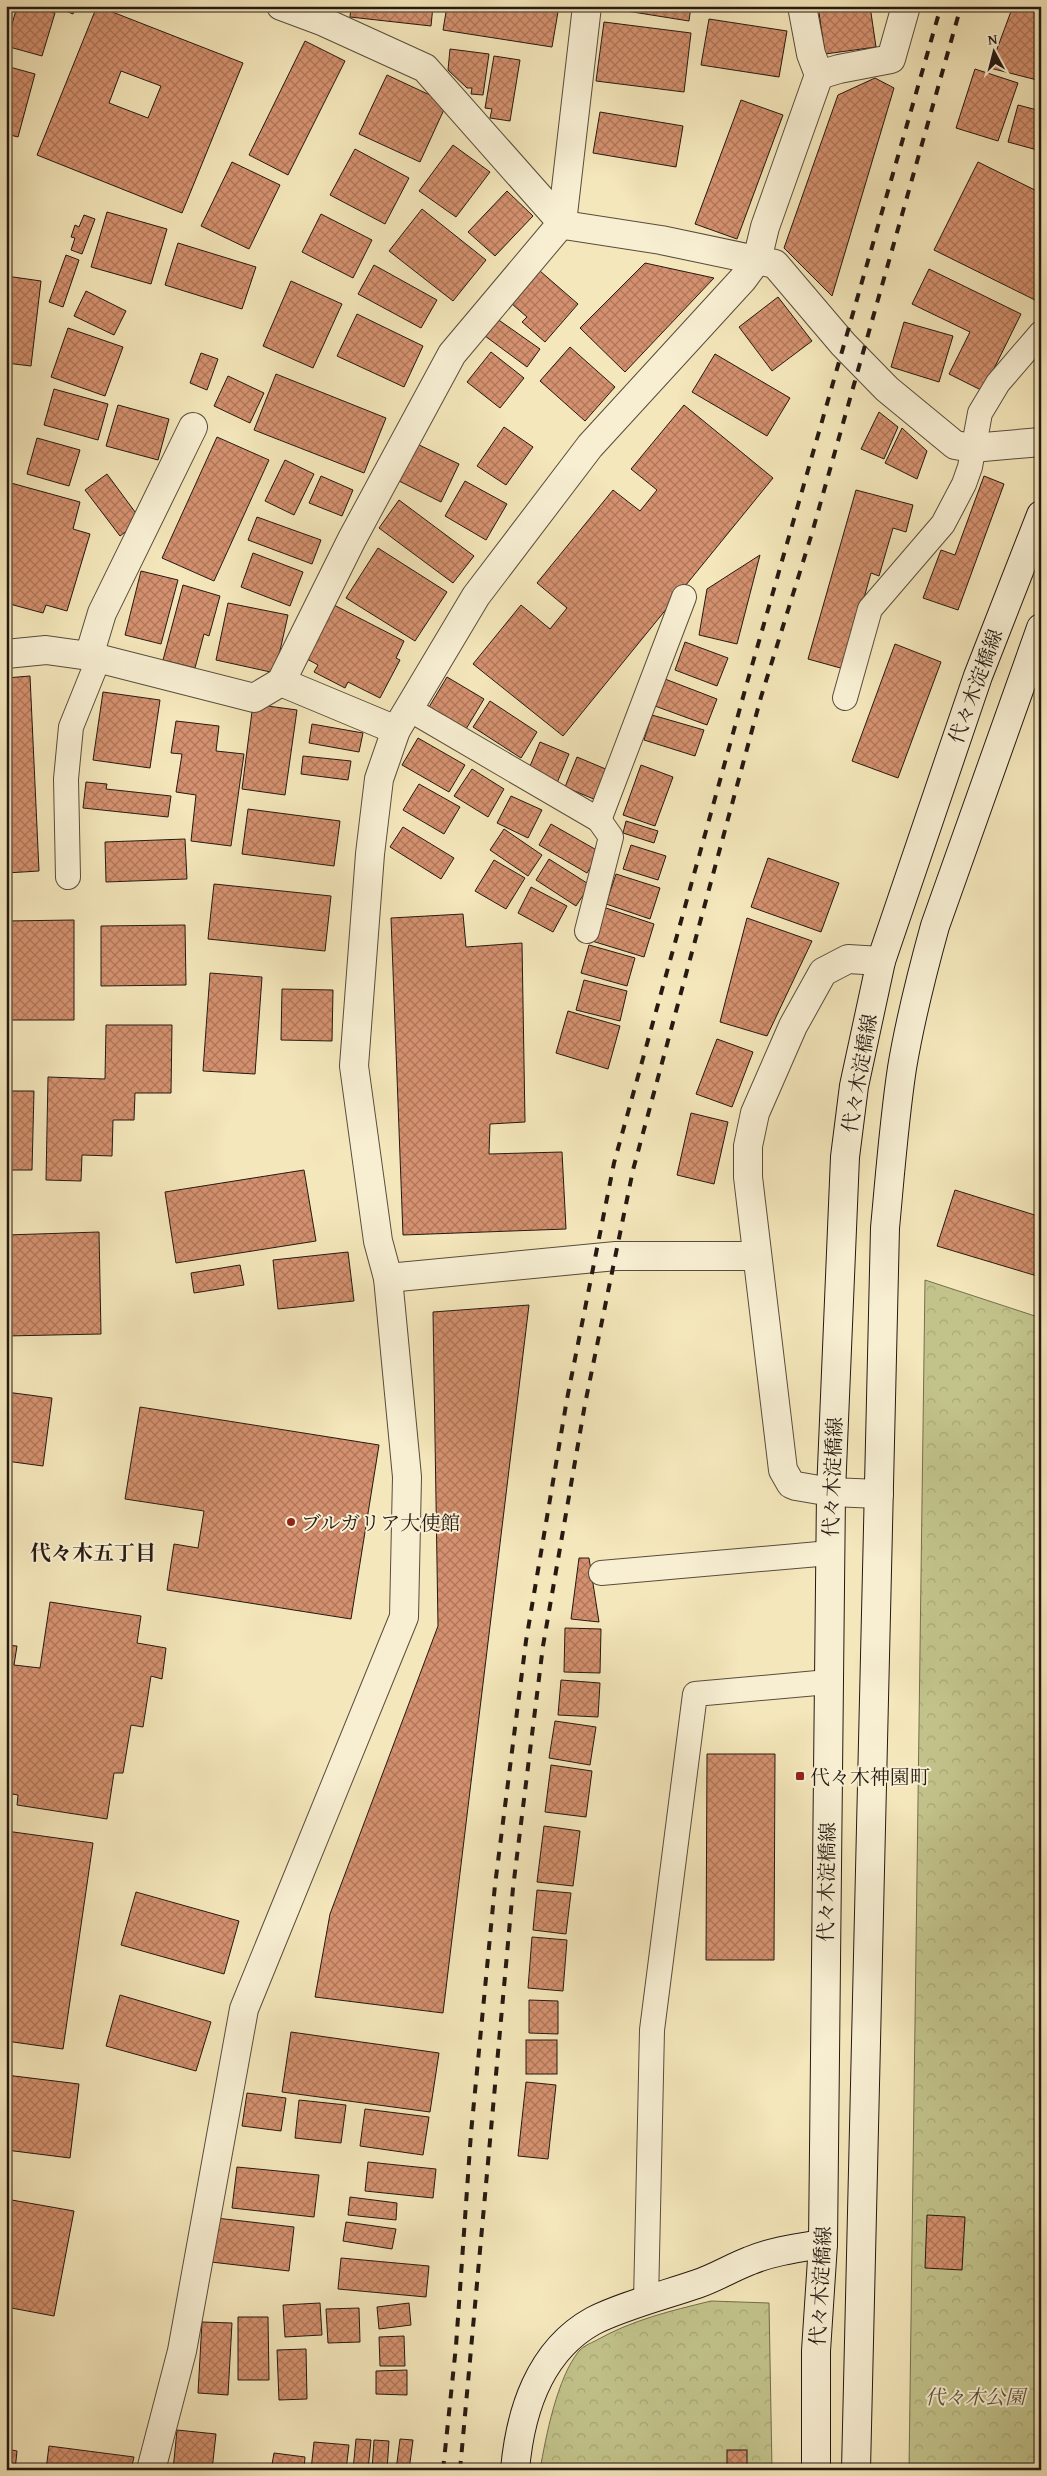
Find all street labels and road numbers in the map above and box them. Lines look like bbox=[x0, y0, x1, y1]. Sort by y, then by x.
street label: 代々木淀橋線 bbox=[941, 625, 1009, 747]
street label: 代々木淀橋線 bbox=[834, 1011, 884, 1135]
street label: 代々木淀橋線 bbox=[815, 1417, 849, 1537]
street label: 代々木淀橋線 bbox=[810, 1822, 842, 1942]
street label: 代々木淀橋線 bbox=[802, 2225, 838, 2347]

